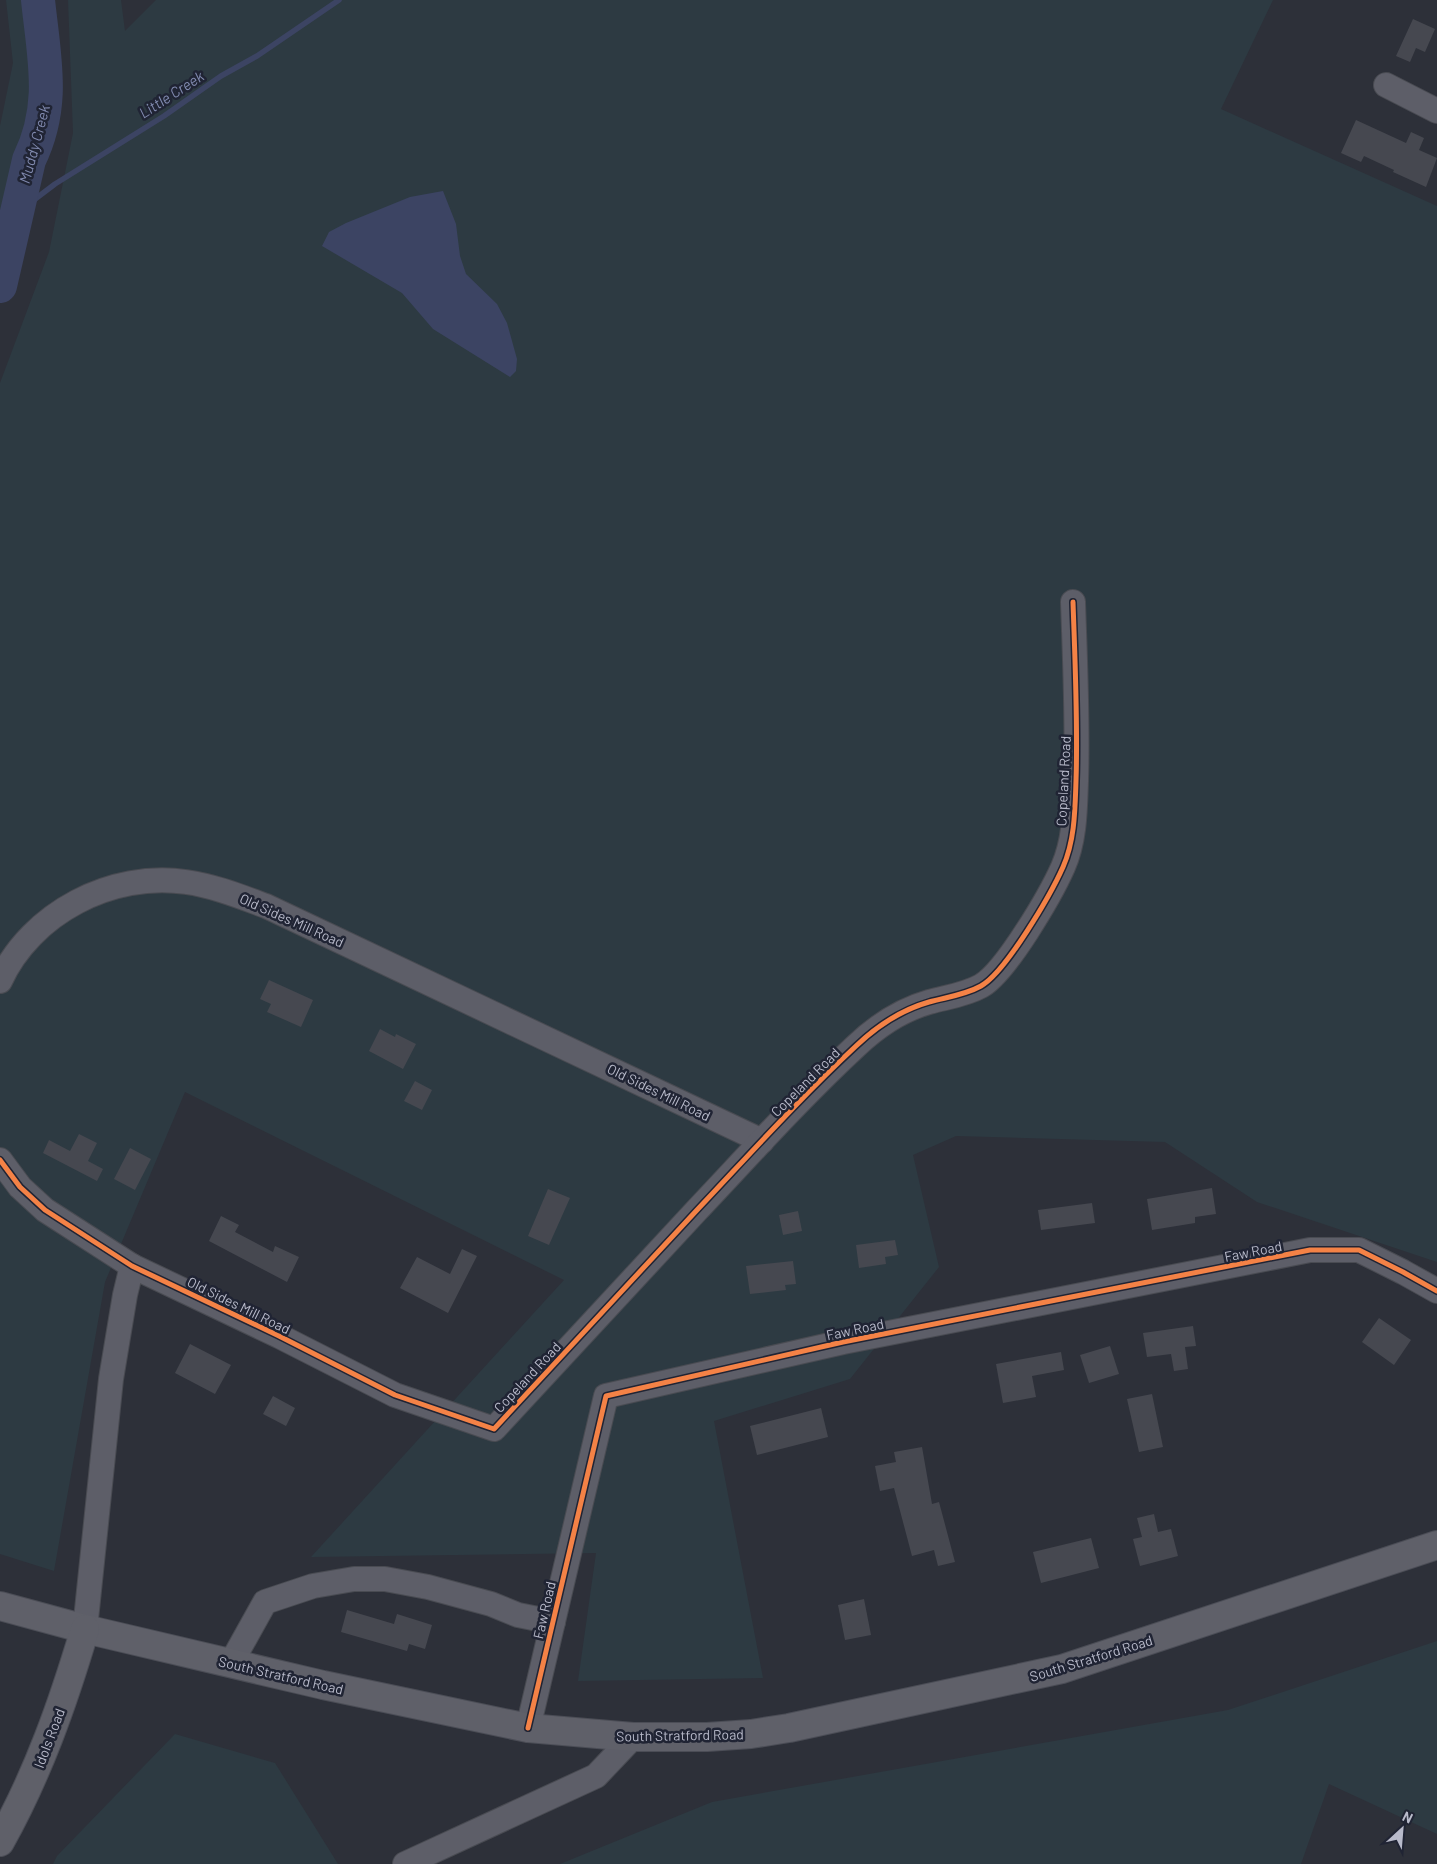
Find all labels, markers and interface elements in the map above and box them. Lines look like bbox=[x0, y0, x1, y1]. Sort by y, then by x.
water label: Little Creek bbox=[135, 66, 207, 122]
water label: Muddy Creek bbox=[15, 102, 53, 185]
street label: Copeland Road bbox=[1052, 735, 1074, 827]
street label: Old Sides Mill Road bbox=[237, 889, 347, 951]
street label: Copeland Road bbox=[767, 1044, 843, 1120]
street label: Old Sides Mill Road bbox=[605, 1060, 713, 1124]
street label: Faw Road bbox=[1223, 1237, 1283, 1265]
street label: Old Sides Mill Road bbox=[185, 1273, 293, 1337]
street label: Faw Road bbox=[825, 1315, 885, 1343]
street label: Copeland Road bbox=[490, 1338, 564, 1416]
street label: Faw Road bbox=[529, 1580, 559, 1640]
street label: South Stratford Road bbox=[1027, 1631, 1155, 1685]
street label: South Stratford Road bbox=[217, 1652, 345, 1698]
street label: Idols Road bbox=[30, 1706, 68, 1770]
street label: South Stratford Road bbox=[616, 1725, 744, 1745]
north arrow bbox=[1377, 1804, 1427, 1854]
text: N bbox=[1400, 1807, 1416, 1827]

